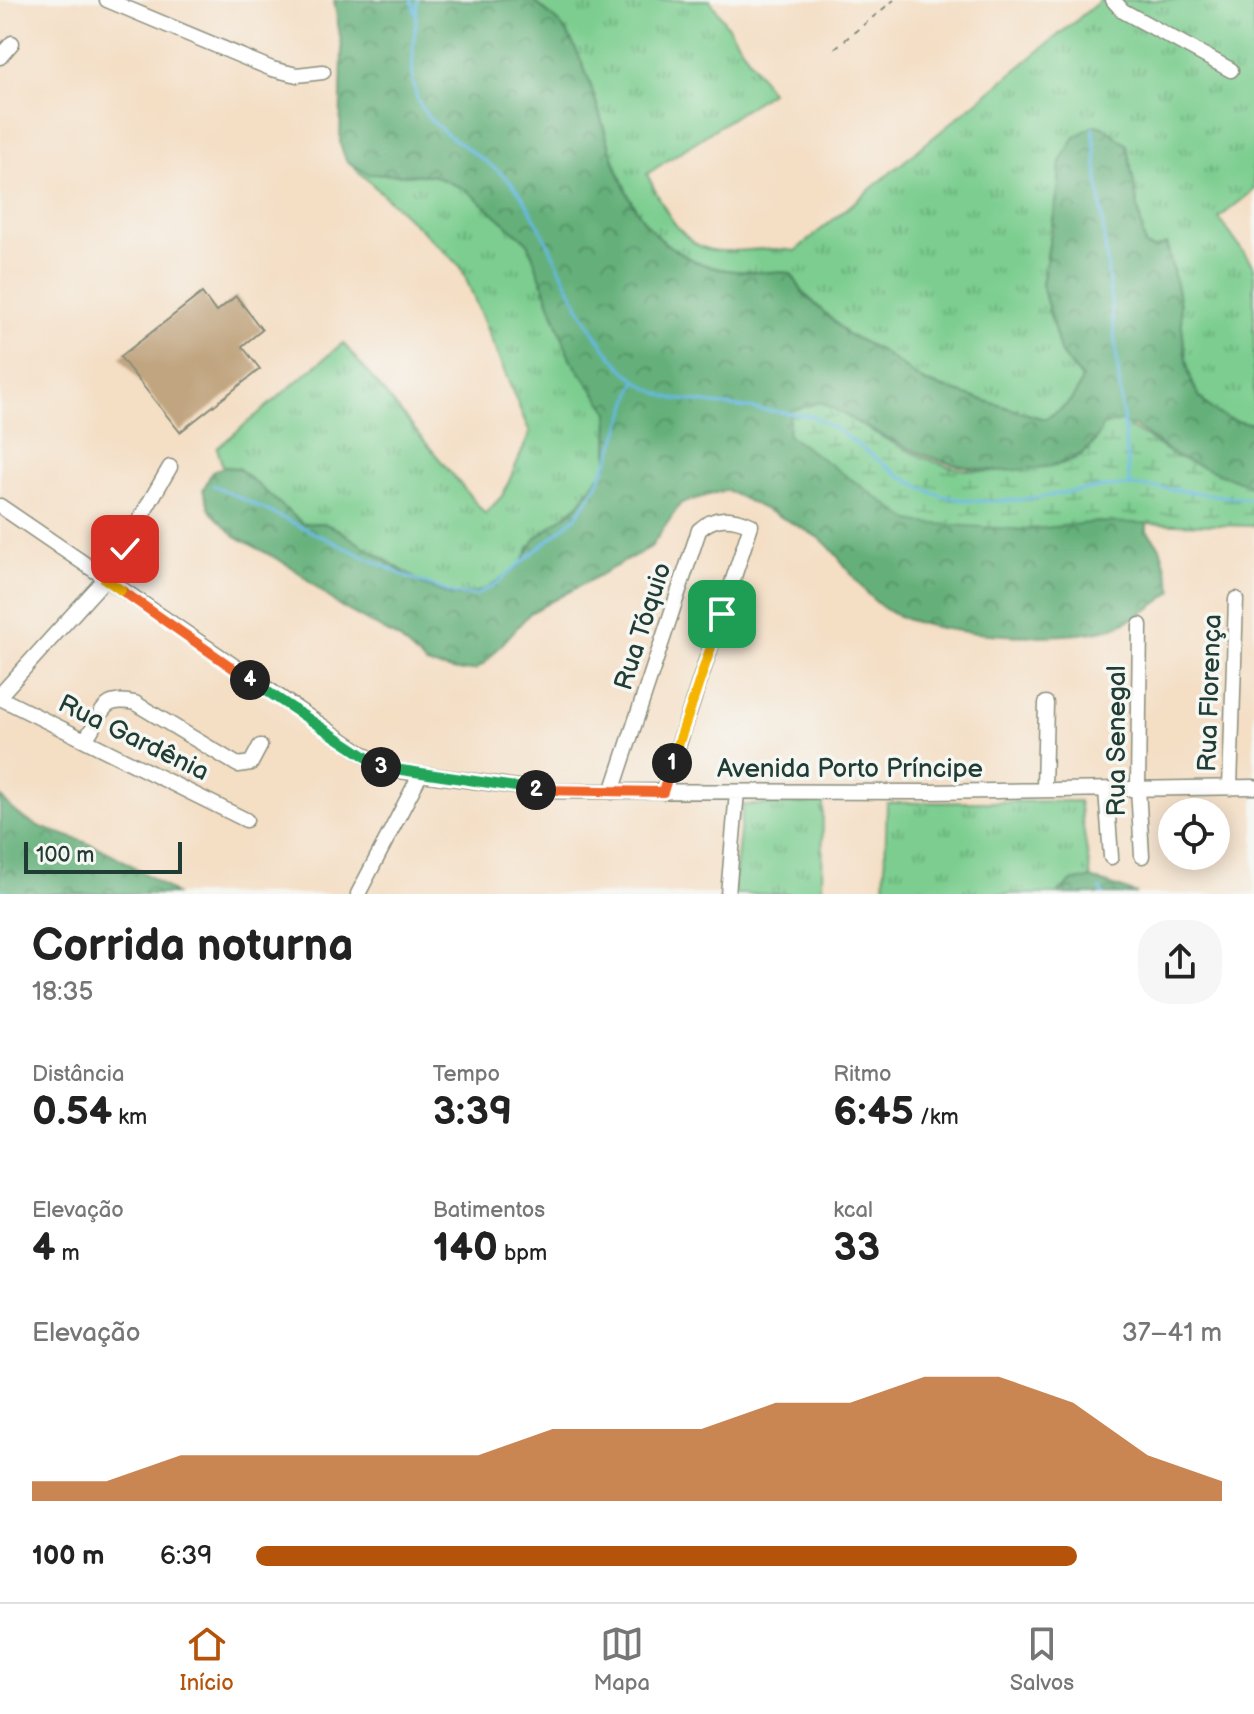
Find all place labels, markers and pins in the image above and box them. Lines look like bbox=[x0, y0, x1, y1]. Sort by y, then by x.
pin bbox=[91, 515, 159, 583]
pin bbox=[688, 580, 756, 648]
pin: 4 bbox=[230, 660, 270, 700]
pin: 1 bbox=[652, 743, 692, 783]
pin: 3 bbox=[361, 747, 401, 787]
pin: 2 bbox=[516, 770, 556, 810]

